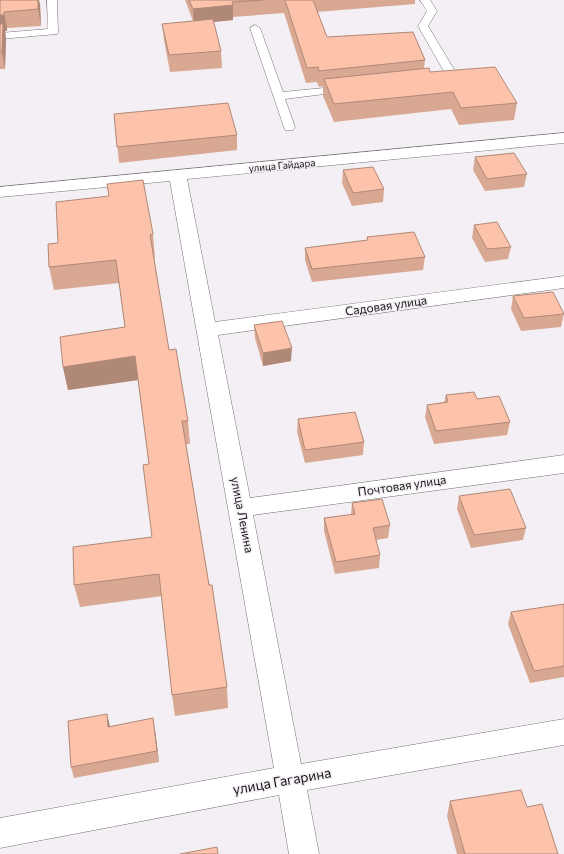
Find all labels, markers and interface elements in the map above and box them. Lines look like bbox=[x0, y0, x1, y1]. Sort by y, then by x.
street label: улица Гайдара bbox=[248, 156, 316, 174]
street label: Садовая улица bbox=[344, 292, 428, 318]
street label: Почтовая улица bbox=[357, 472, 447, 498]
street label: улица Ленина bbox=[229, 476, 257, 554]
street label: улица Гагарина bbox=[231, 763, 333, 798]

